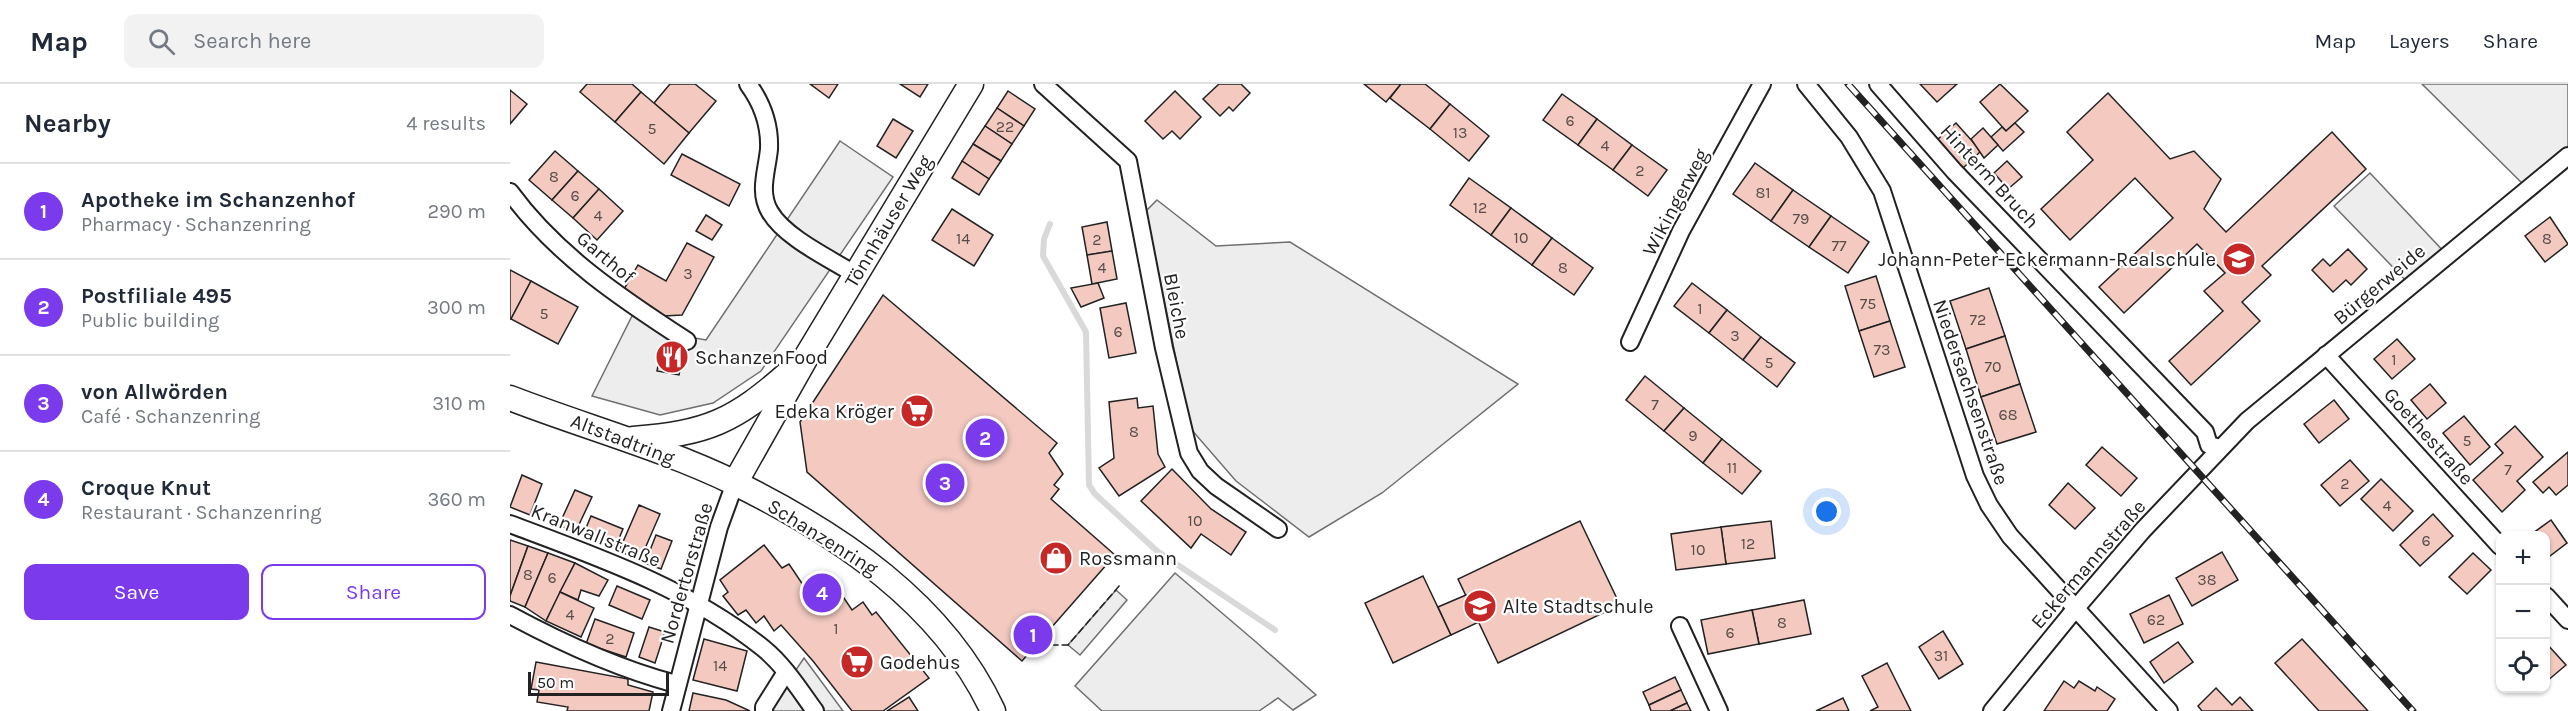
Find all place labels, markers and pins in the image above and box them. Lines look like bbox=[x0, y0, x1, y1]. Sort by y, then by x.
school or university icon: Johann-Peter-Eckermann-Realschule bbox=[2221, 241, 2257, 277]
place label: Johann-Peter-Eckermann-Realschule bbox=[1878, 248, 2216, 271]
restaurant icon: SchanzenFood bbox=[654, 339, 690, 375]
place label: SchanzenFood bbox=[695, 346, 828, 369]
supermarket icon: Edeka Kröger bbox=[899, 393, 935, 429]
place label: Edeka Kröger bbox=[775, 400, 895, 423]
pin: 2 bbox=[966, 416, 1004, 460]
pin: 3 bbox=[926, 460, 964, 506]
shop icon: Rossmann bbox=[1038, 540, 1074, 576]
place label: Rossmann bbox=[1079, 547, 1177, 570]
pin: 4 bbox=[802, 570, 842, 616]
school or university icon: Alte Stadtschule bbox=[1462, 588, 1498, 624]
place label: Alte Stadtschule bbox=[1503, 595, 1654, 618]
pin: 1 bbox=[1014, 612, 1052, 658]
supermarket icon: Godehus bbox=[839, 644, 875, 680]
place label: Godehus bbox=[880, 651, 961, 674]

